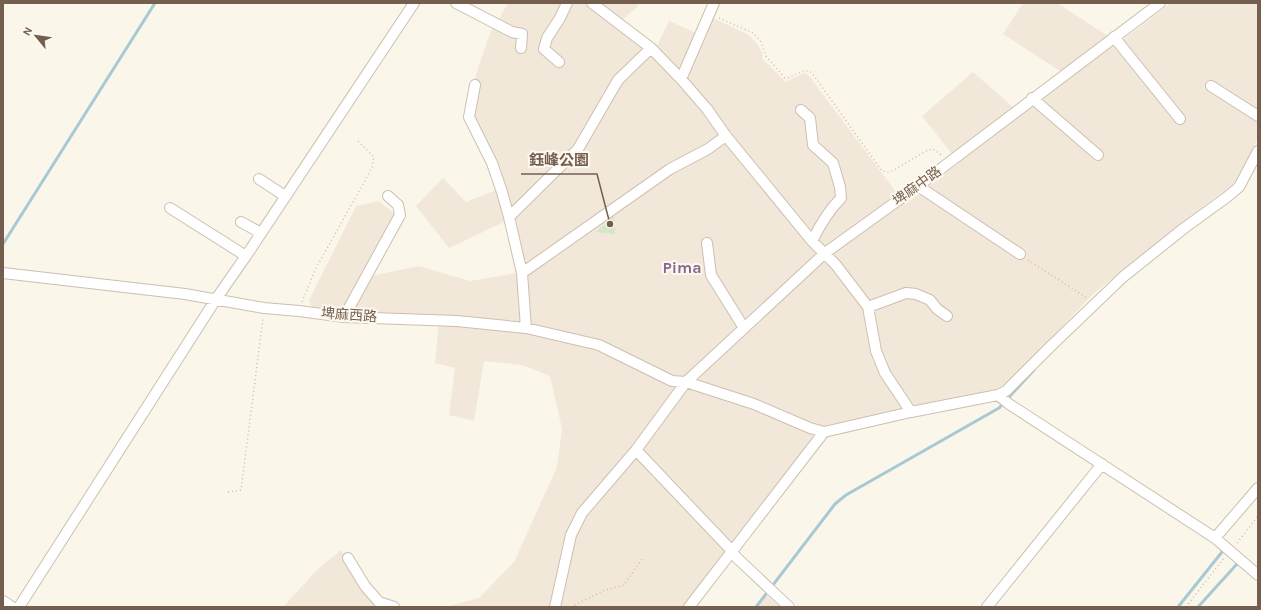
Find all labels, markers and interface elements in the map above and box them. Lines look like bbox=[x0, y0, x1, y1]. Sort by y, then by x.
north arrow bbox=[16, 16, 56, 56]
text: N bbox=[20, 25, 35, 38]
callout: 鈺峰公園 bbox=[521, 147, 597, 174]
text: 鈺峰公園 bbox=[529, 151, 589, 169]
street label: 埤麻中路 bbox=[889, 163, 945, 209]
district label: Pima bbox=[662, 258, 702, 277]
street label: 埤麻西路 bbox=[320, 305, 378, 325]

